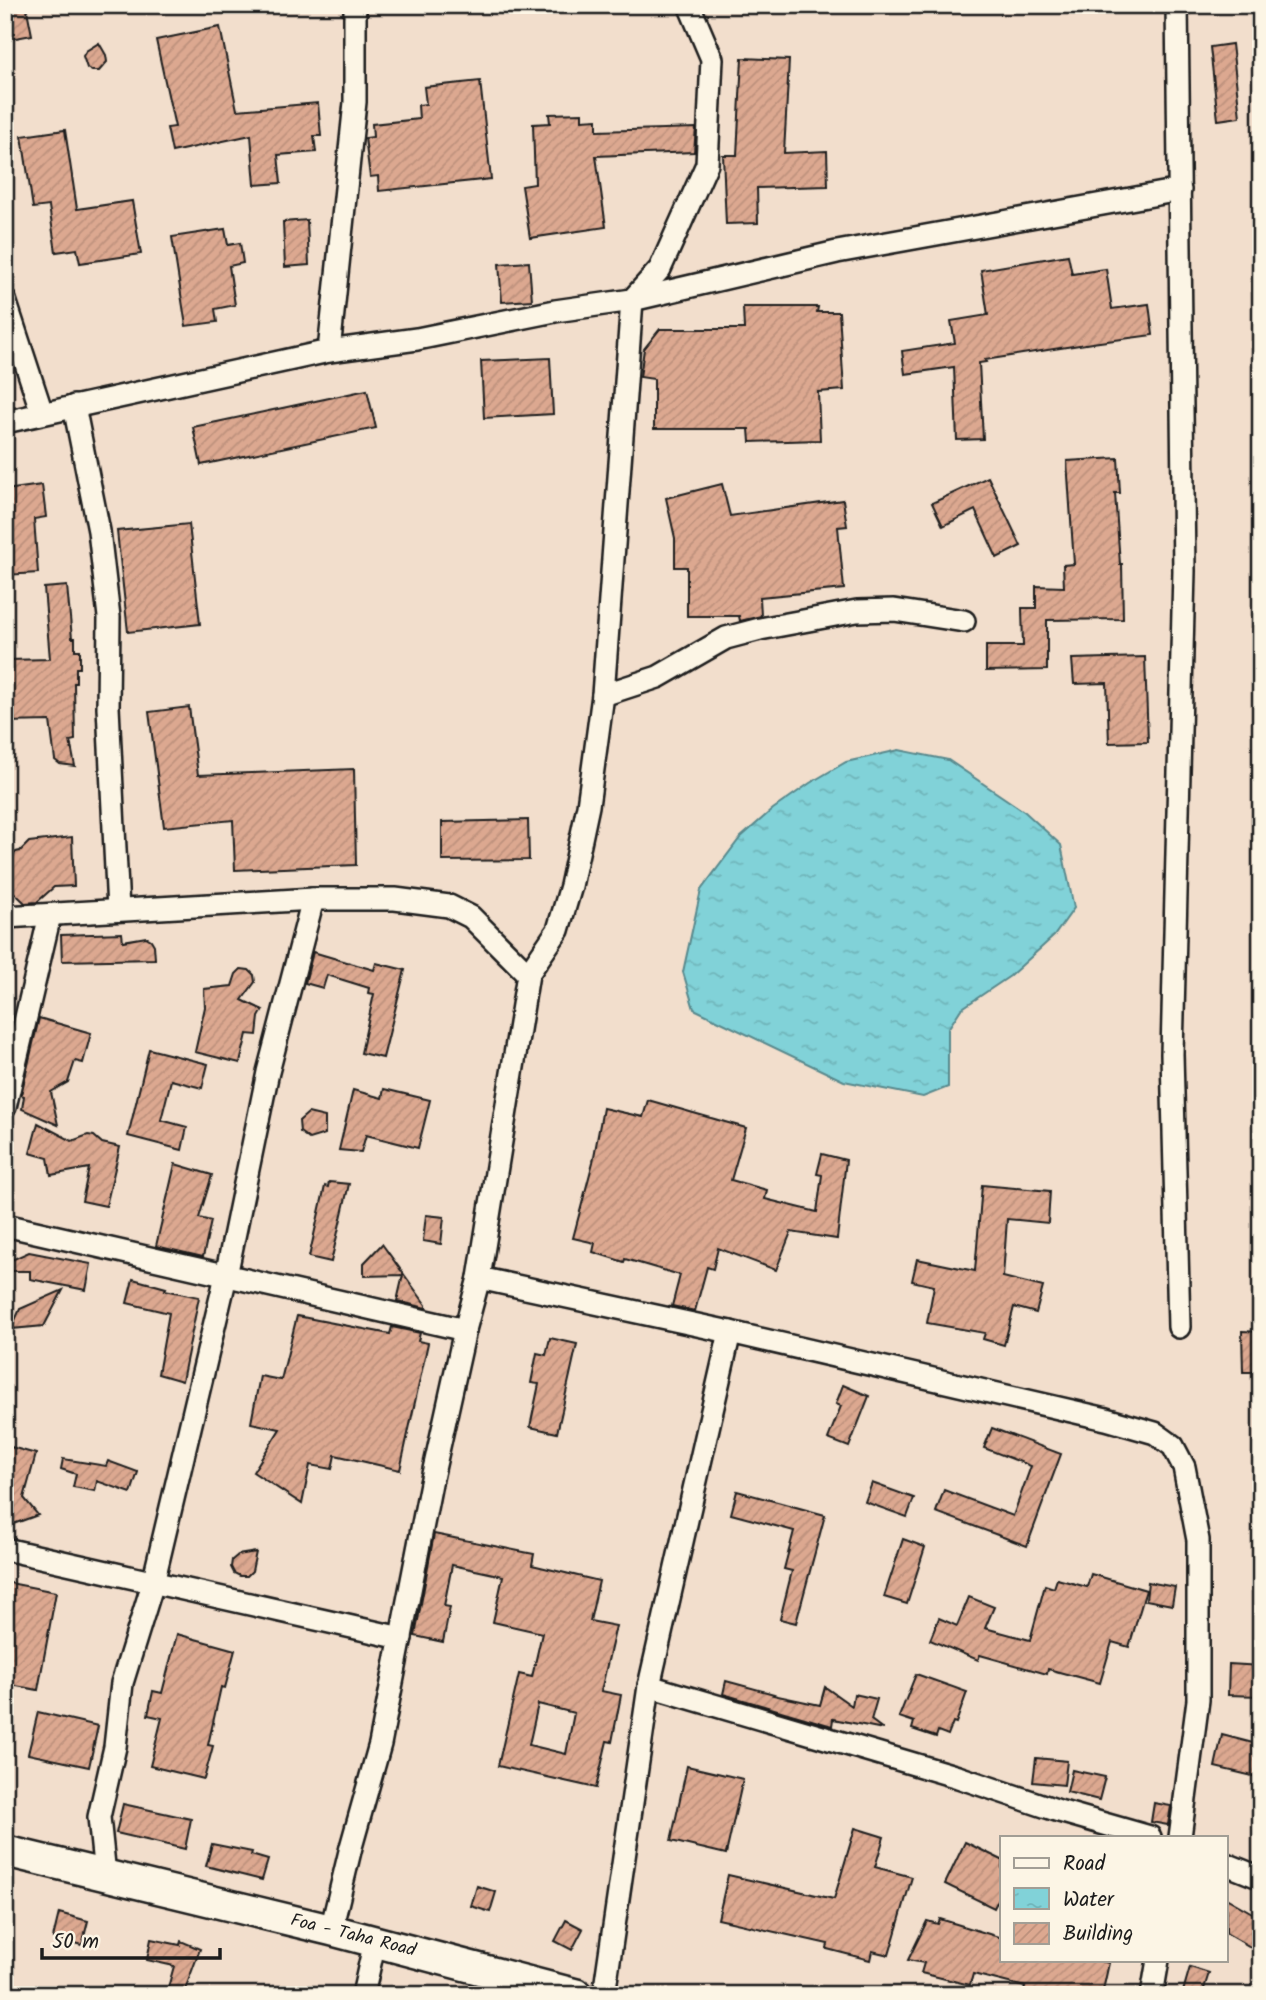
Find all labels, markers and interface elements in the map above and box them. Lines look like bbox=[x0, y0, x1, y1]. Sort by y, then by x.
legend bbox=[1000, 1836, 1228, 1962]
text: Road bbox=[1063, 1848, 1106, 1881]
text: Water bbox=[1063, 1884, 1115, 1917]
street label: Foa - Taha Road bbox=[287, 1906, 420, 1966]
scale bar bbox=[42, 1916, 220, 1960]
text: Building bbox=[1063, 1918, 1133, 1951]
text: 50 m bbox=[52, 1926, 99, 1959]

